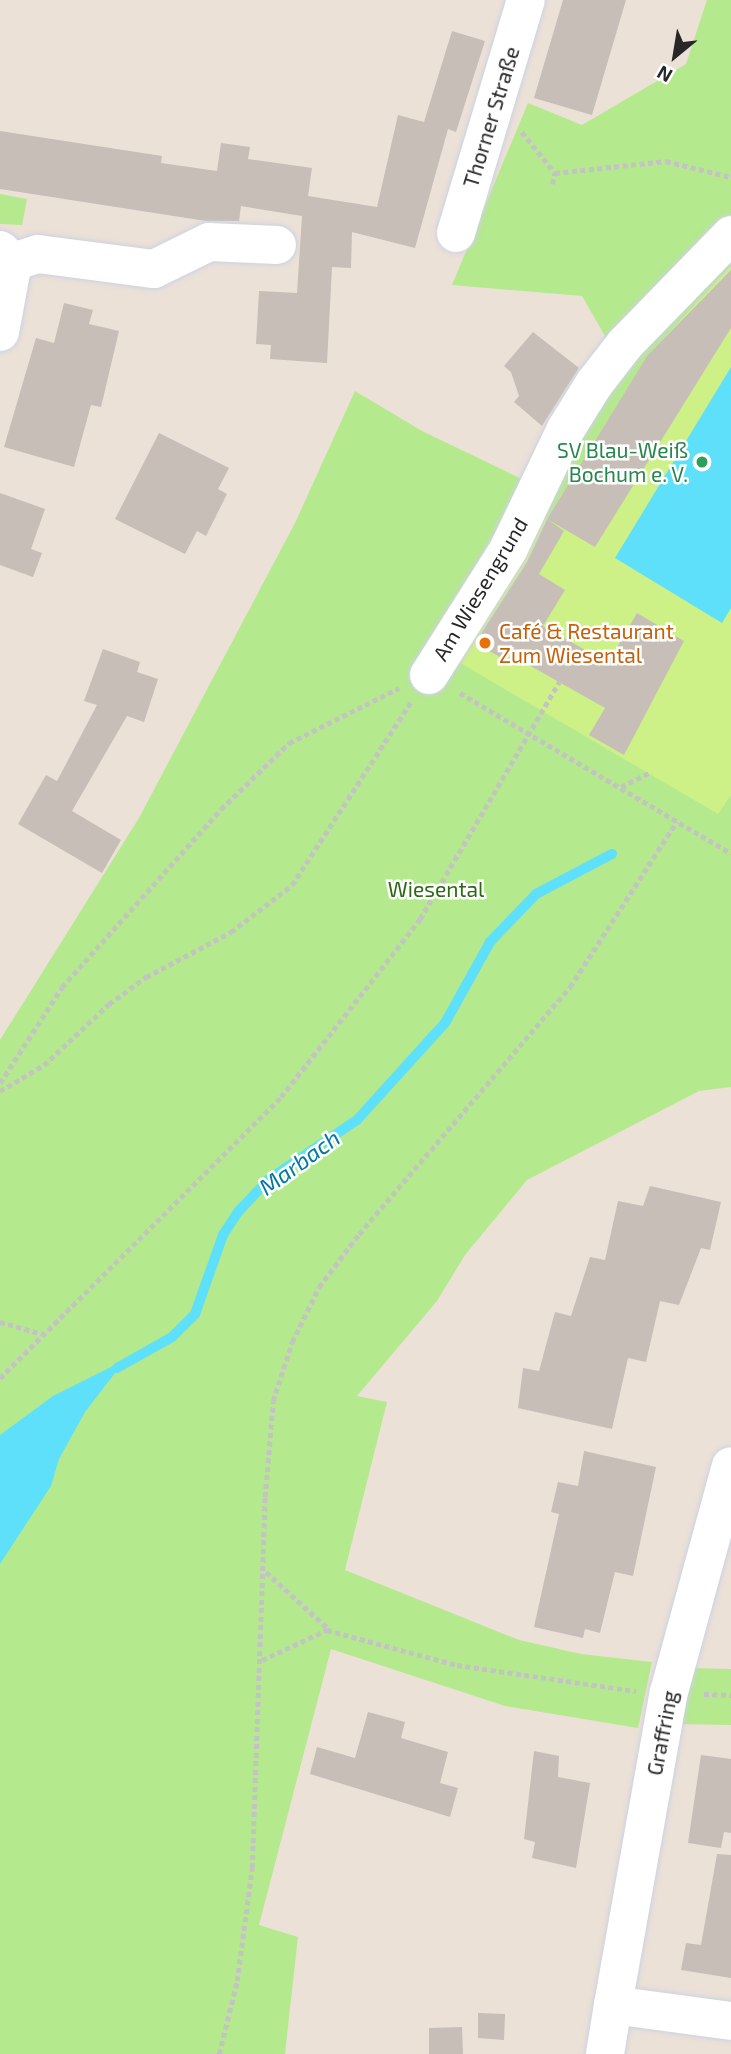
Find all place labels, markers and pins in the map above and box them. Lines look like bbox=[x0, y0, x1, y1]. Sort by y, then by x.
place label: SV Blau-Weiß Bochum e. V. bbox=[557, 437, 688, 487]
marker: SV Blau-Weiß Bochum e. V. bbox=[694, 454, 710, 470]
place label: Café & Restaurant Zum Wiesental bbox=[499, 618, 674, 668]
marker: Café & Restaurant Zum Wiesental bbox=[477, 635, 493, 651]

